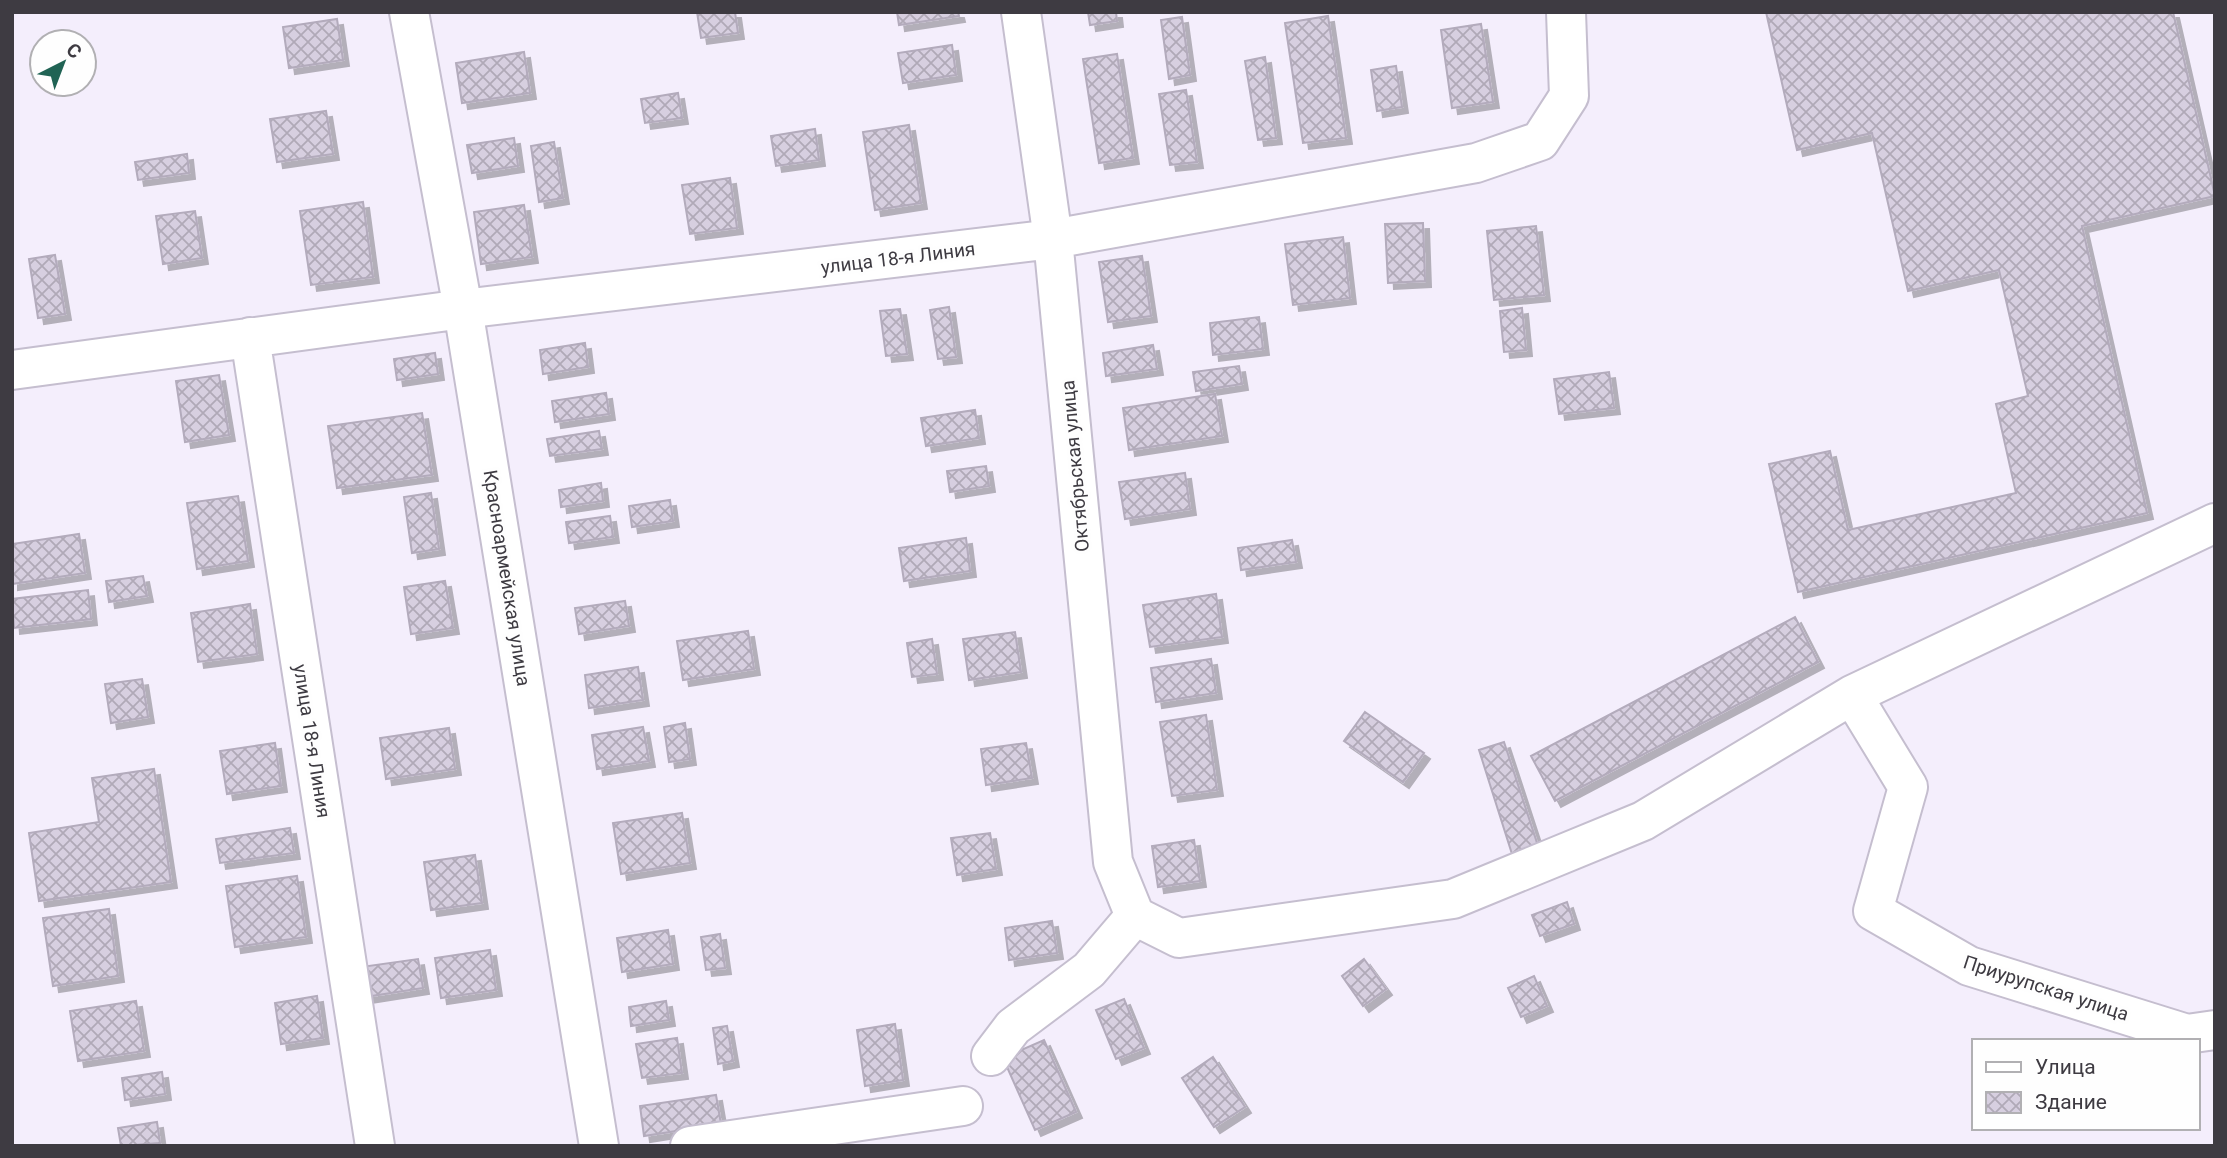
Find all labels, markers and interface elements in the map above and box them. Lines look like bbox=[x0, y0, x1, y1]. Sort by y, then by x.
north arrow bbox=[28, 28, 98, 98]
text: С bbox=[62, 38, 86, 63]
street label: улица 18-я Линия bbox=[819, 237, 977, 279]
street label: Октябрьская улица bbox=[1056, 379, 1094, 553]
street label: Красноармейская улица bbox=[479, 468, 535, 688]
street label: улица 18-я Линия bbox=[288, 662, 336, 820]
street label: Приурупская улица bbox=[1960, 950, 2132, 1026]
legend bbox=[1972, 1039, 2199, 1130]
text: Улица bbox=[2035, 1055, 2096, 1079]
text: Здание bbox=[2035, 1090, 2107, 1114]

